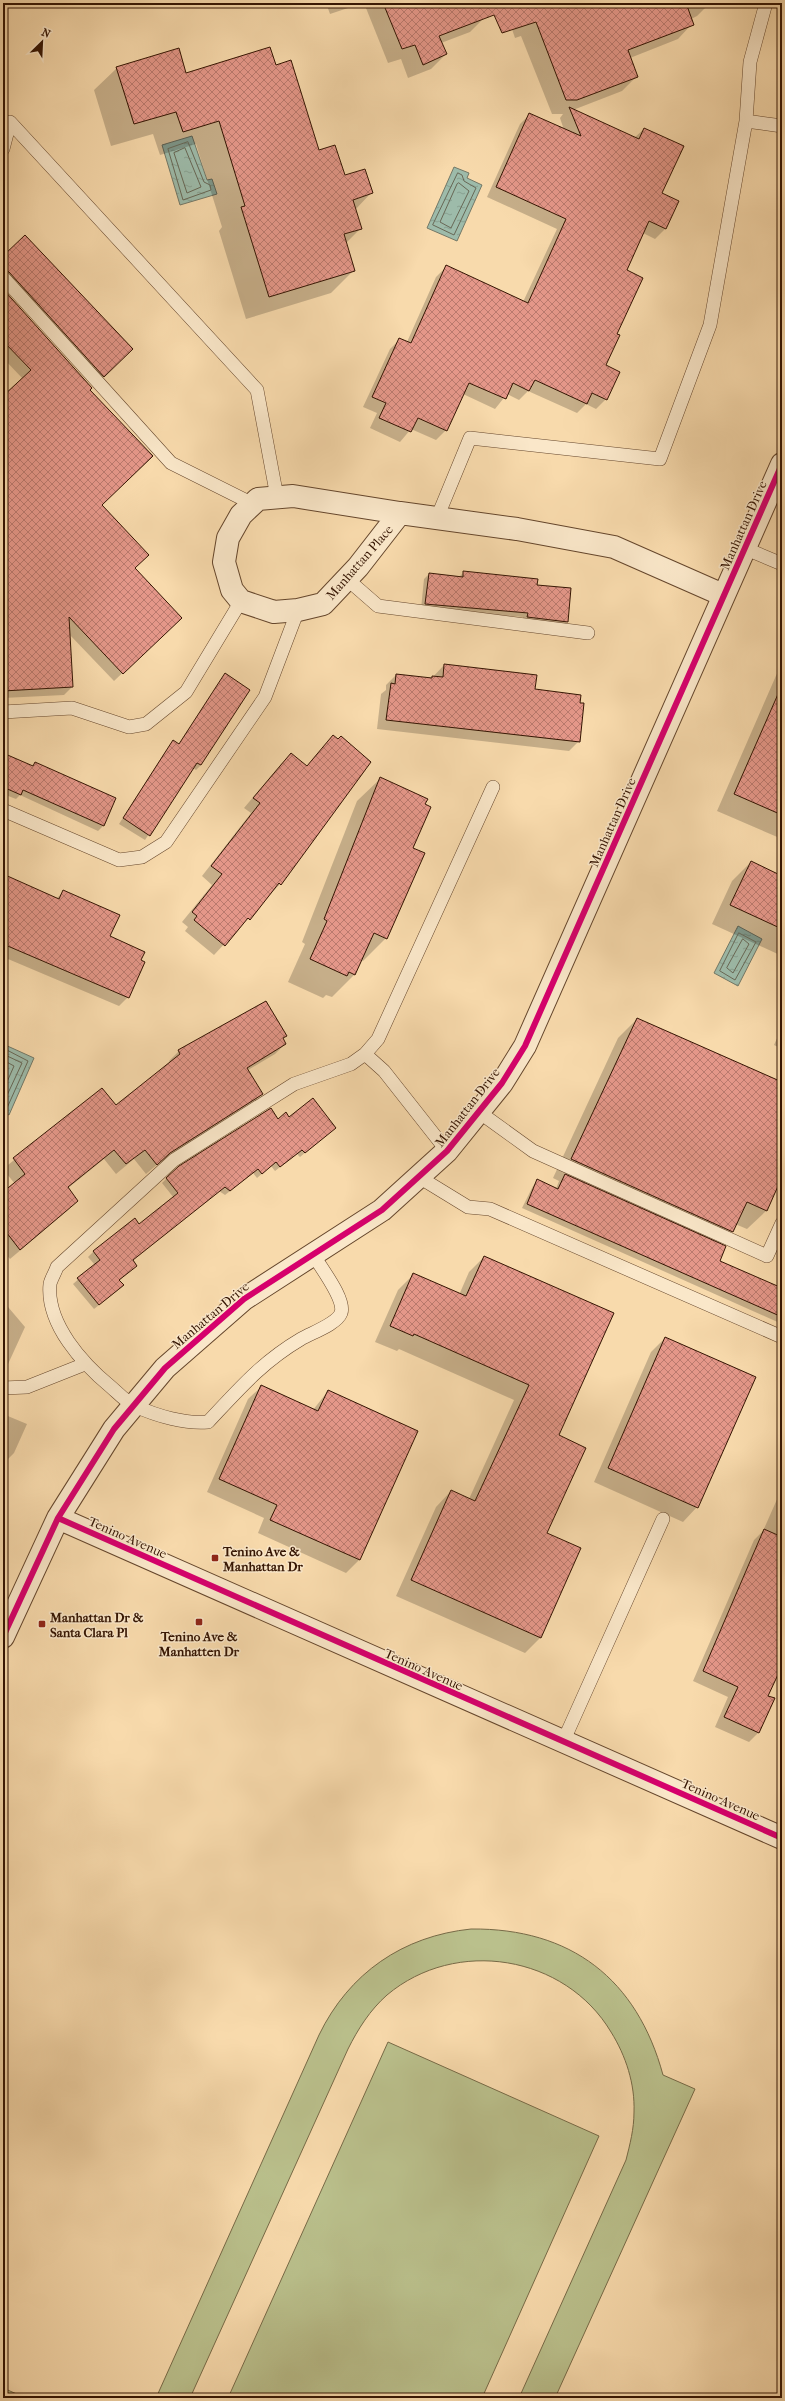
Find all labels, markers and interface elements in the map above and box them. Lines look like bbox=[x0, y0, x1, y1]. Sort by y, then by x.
north arrow bbox=[22, 22, 62, 62]
text: N bbox=[39, 26, 53, 41]
street label: Manhattan Drive bbox=[717, 478, 770, 572]
street label: Manhattan Place bbox=[323, 522, 396, 603]
street label: Manhattan Drive bbox=[586, 775, 639, 869]
street label: Manhattan Drive bbox=[432, 1064, 503, 1150]
street label: Manhattan Drive bbox=[169, 1278, 252, 1352]
street label: Tenino Avenue bbox=[86, 1513, 170, 1562]
place label: Tenino Ave & Manhattan Dr bbox=[222, 1544, 303, 1574]
marker: Tenino Ave & Manhattan Dr bbox=[210, 1553, 220, 1563]
place label: Manhattan Dr & Santa Clara Pl bbox=[49, 1610, 144, 1640]
marker: Tenino Ave & Manhatten Dr bbox=[194, 1617, 204, 1627]
marker: Manhattan Dr & Santa Clara Pl bbox=[37, 1619, 47, 1629]
place label: Tenino Ave & Manhatten Dr bbox=[158, 1629, 240, 1659]
street label: Tenino Avenue bbox=[382, 1645, 466, 1694]
street label: Tenino Avenue bbox=[679, 1775, 763, 1824]

